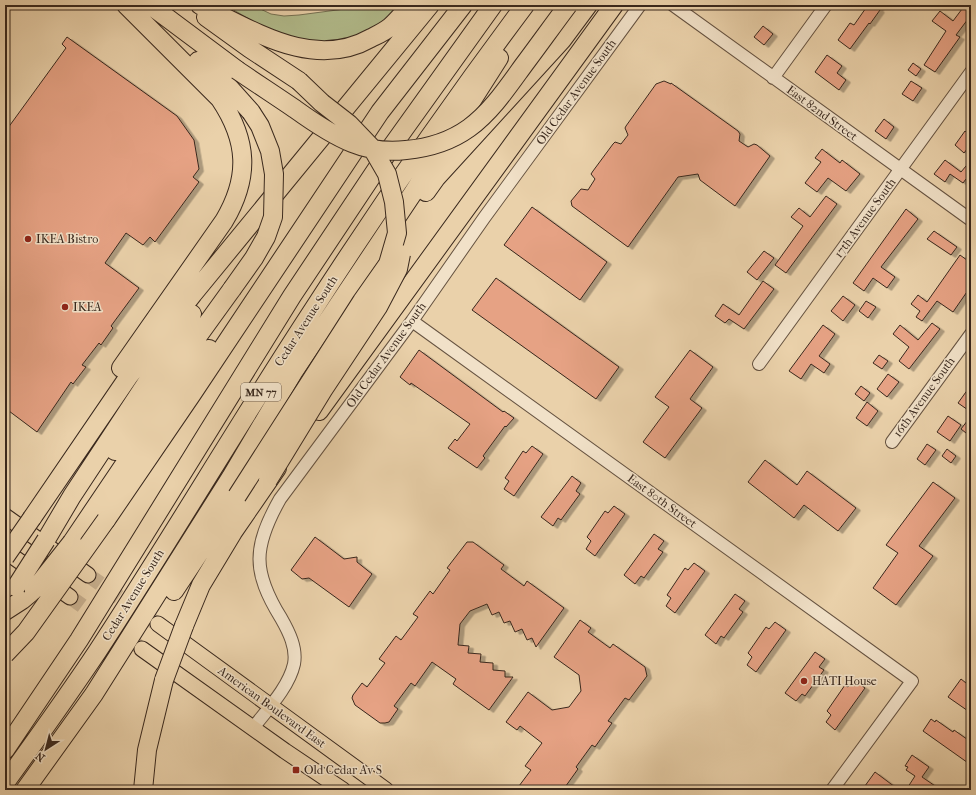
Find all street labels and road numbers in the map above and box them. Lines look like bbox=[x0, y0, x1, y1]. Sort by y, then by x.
street label: Old Cedar Avenue South bbox=[533, 36, 619, 147]
street label: East 82nd Street bbox=[784, 83, 861, 144]
street label: 17th Avenue South bbox=[831, 175, 899, 261]
street label: Cedar Avenue South bbox=[272, 273, 341, 369]
street label: Old Cedar Avenue South bbox=[343, 299, 429, 410]
street label: 16th Avenue South bbox=[890, 354, 958, 440]
road number: MN 77 bbox=[241, 383, 281, 401]
street label: East 80th Street bbox=[625, 471, 700, 531]
street label: Cedar Avenue South bbox=[99, 547, 167, 643]
street label: American Boulevard East bbox=[215, 663, 329, 751]

